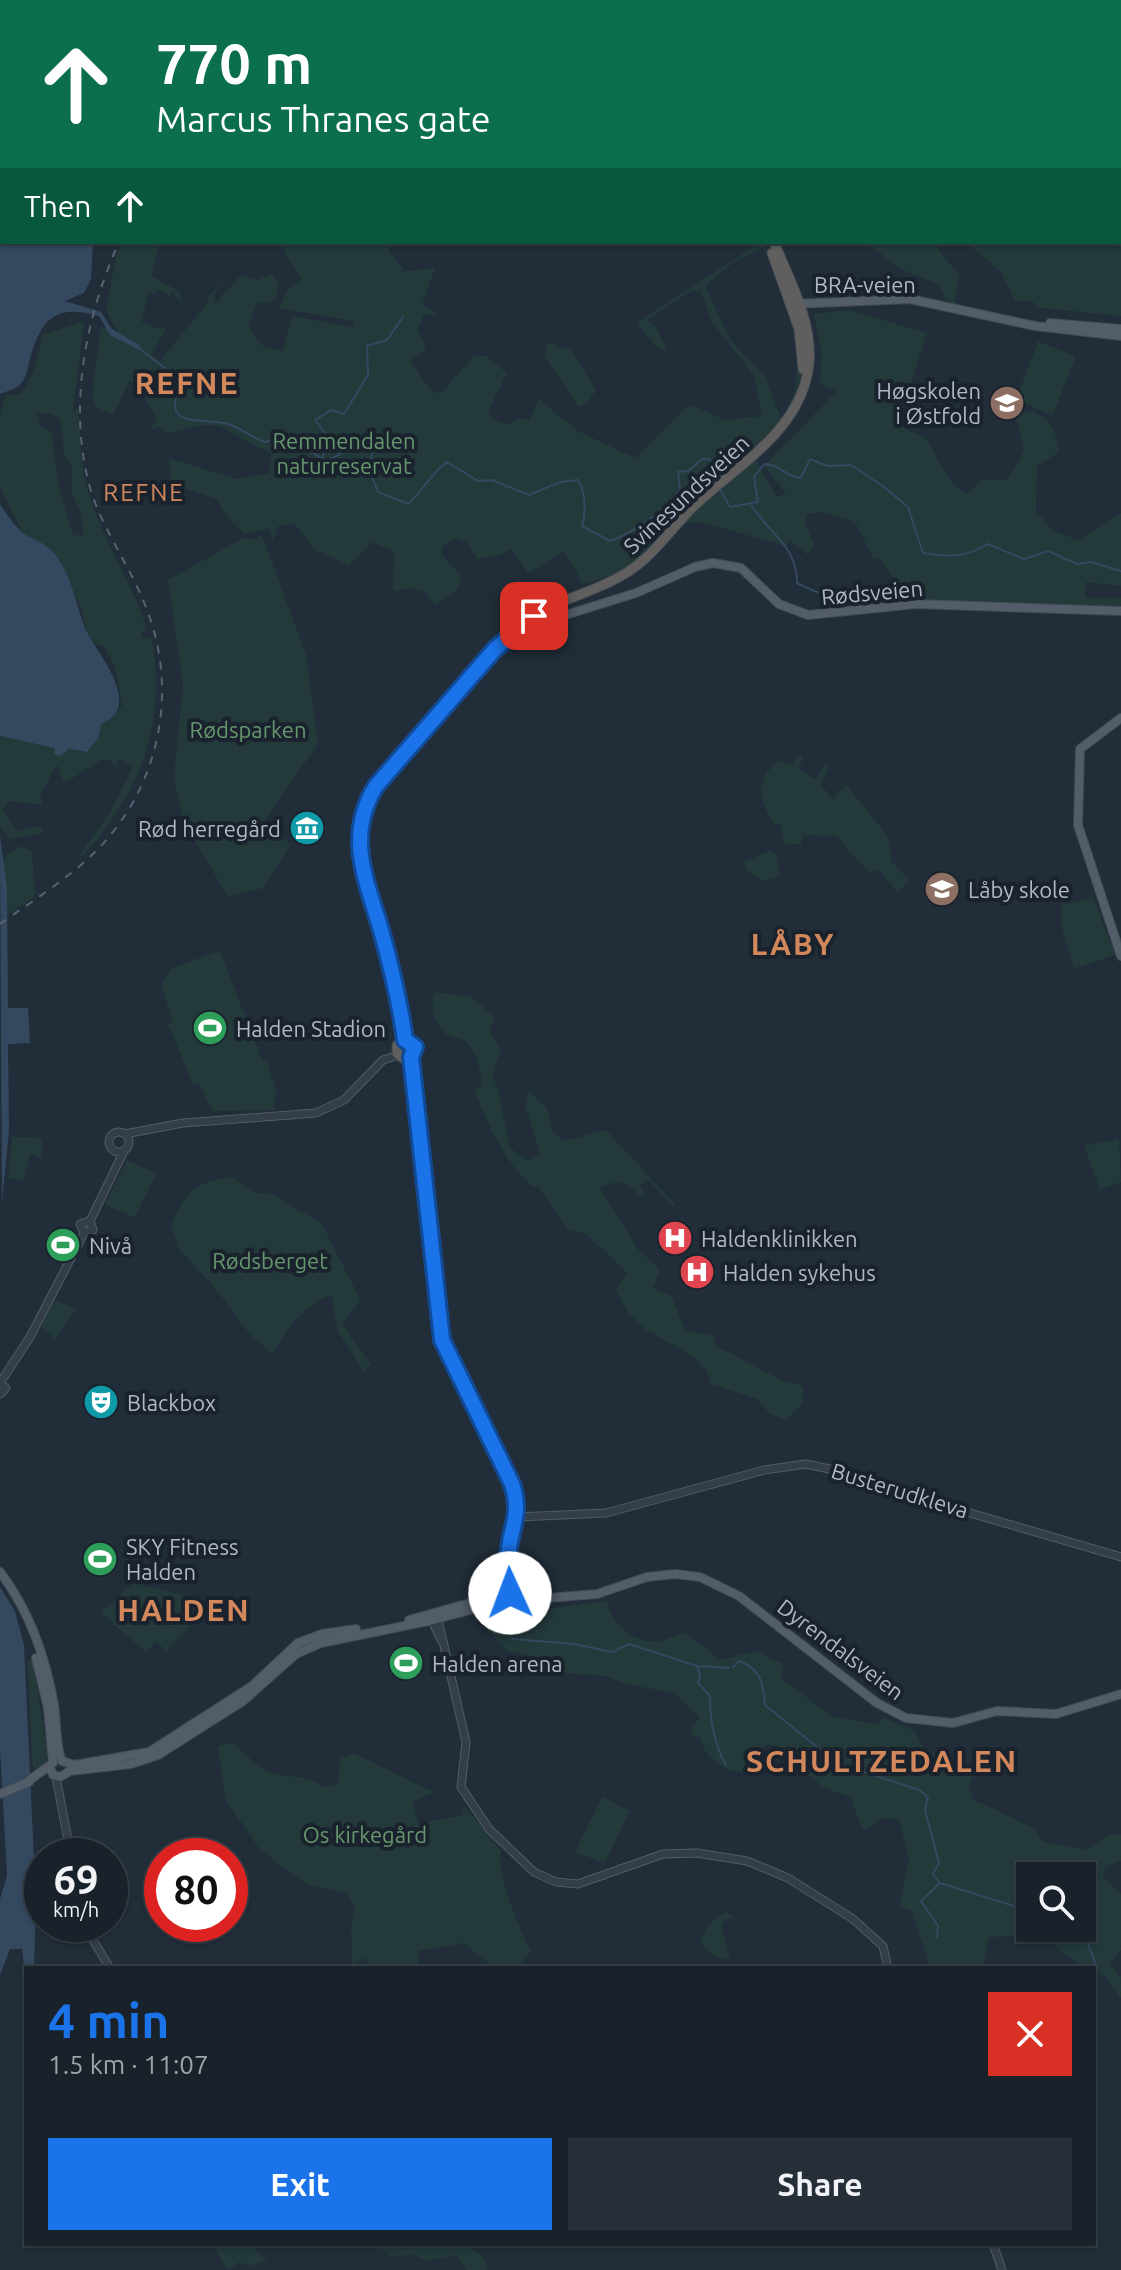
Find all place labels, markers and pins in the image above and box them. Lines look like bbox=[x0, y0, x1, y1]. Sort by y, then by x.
place label: Høgskolen i Østfold bbox=[877, 378, 981, 428]
school or university icon: Høgskolen i Østfold bbox=[988, 384, 1026, 422]
pin bbox=[500, 582, 568, 650]
museum icon: Rød herregård bbox=[288, 809, 326, 847]
place label: Rød herregård bbox=[138, 816, 281, 841]
school or university icon: Låby skole bbox=[923, 870, 961, 908]
place label: Låby skole bbox=[968, 877, 1070, 902]
sports icon: Halden Stadion bbox=[191, 1009, 229, 1047]
place label: Halden Stadion bbox=[236, 1016, 386, 1041]
hospital icon: Haldenklinikken bbox=[656, 1219, 694, 1257]
sports icon: Nivå bbox=[44, 1226, 82, 1264]
place label: Haldenklinikken bbox=[701, 1226, 858, 1251]
place label: Nivå bbox=[89, 1233, 132, 1258]
hospital icon: Halden sykehus bbox=[678, 1253, 716, 1291]
place label: Halden sykehus bbox=[723, 1260, 876, 1285]
theatre icon: Blackbox bbox=[82, 1383, 120, 1421]
place label: Blackbox bbox=[127, 1390, 216, 1415]
place label: SKY Fitness Halden bbox=[126, 1534, 239, 1584]
sports icon: SKY Fitness Halden bbox=[81, 1540, 119, 1578]
sports icon: Halden arena bbox=[387, 1644, 425, 1682]
place label: Halden arena bbox=[432, 1651, 563, 1676]

